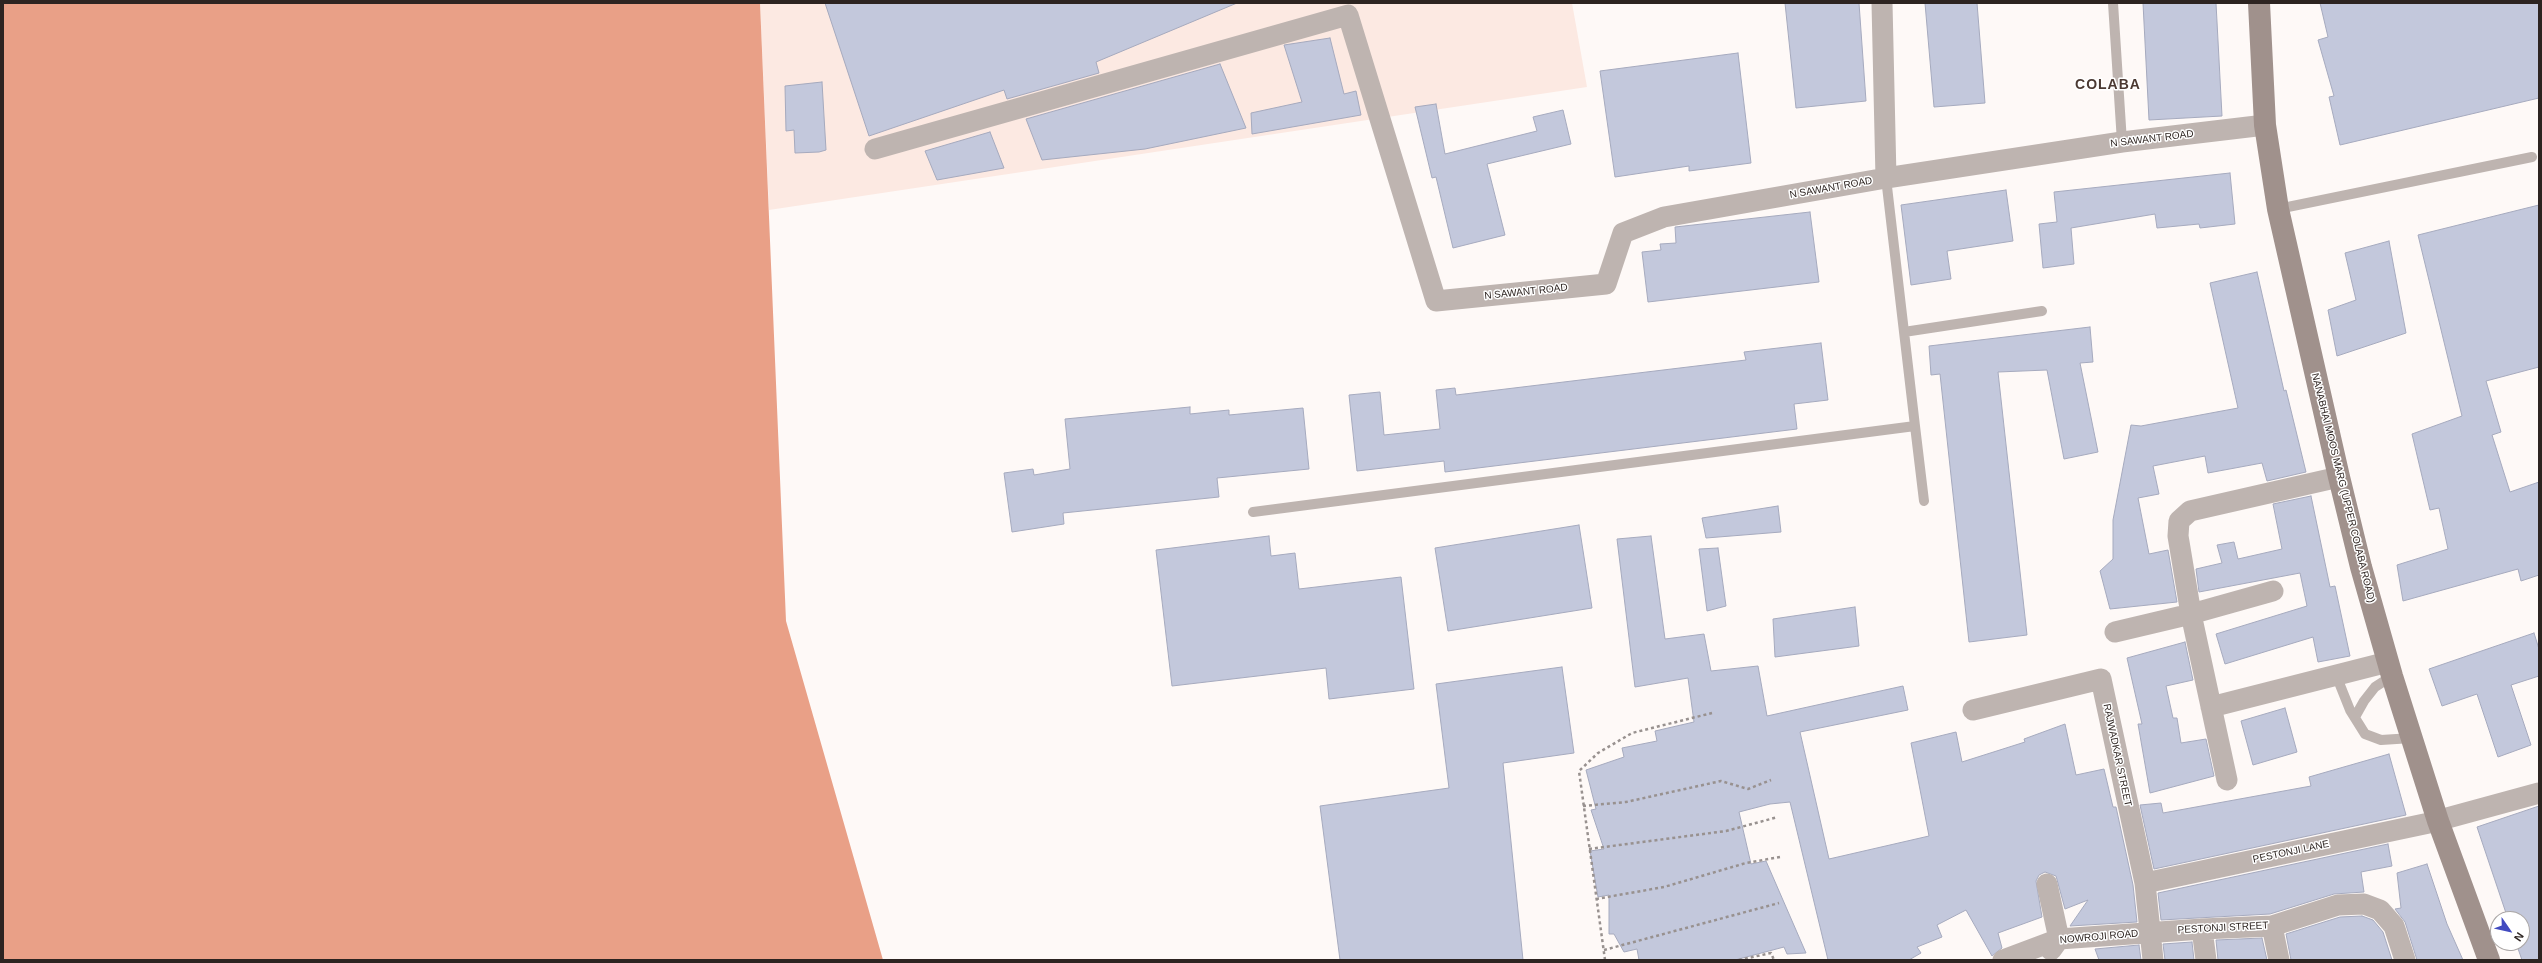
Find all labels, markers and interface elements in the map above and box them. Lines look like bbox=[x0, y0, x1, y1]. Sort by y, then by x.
district label: COLABA bbox=[2075, 77, 2141, 93]
street label: N SAWANT ROAD bbox=[2110, 128, 2194, 150]
street label: N SAWANT ROAD bbox=[1789, 175, 1873, 201]
street label: N SAWANT ROAD bbox=[1484, 282, 1568, 302]
street label: NANABHAI MOOS MARG (UPPER COLABA ROAD) bbox=[2309, 372, 2377, 604]
street label: RAJWADKAR STREET bbox=[2100, 703, 2134, 807]
street label: PESTONJI LANE bbox=[2252, 838, 2330, 866]
north arrow bbox=[2490, 911, 2530, 951]
street label: PESTONJI STREET bbox=[2177, 920, 2269, 936]
street label: NOWROJI ROAD bbox=[2059, 928, 2139, 946]
text: N bbox=[2512, 930, 2526, 944]

